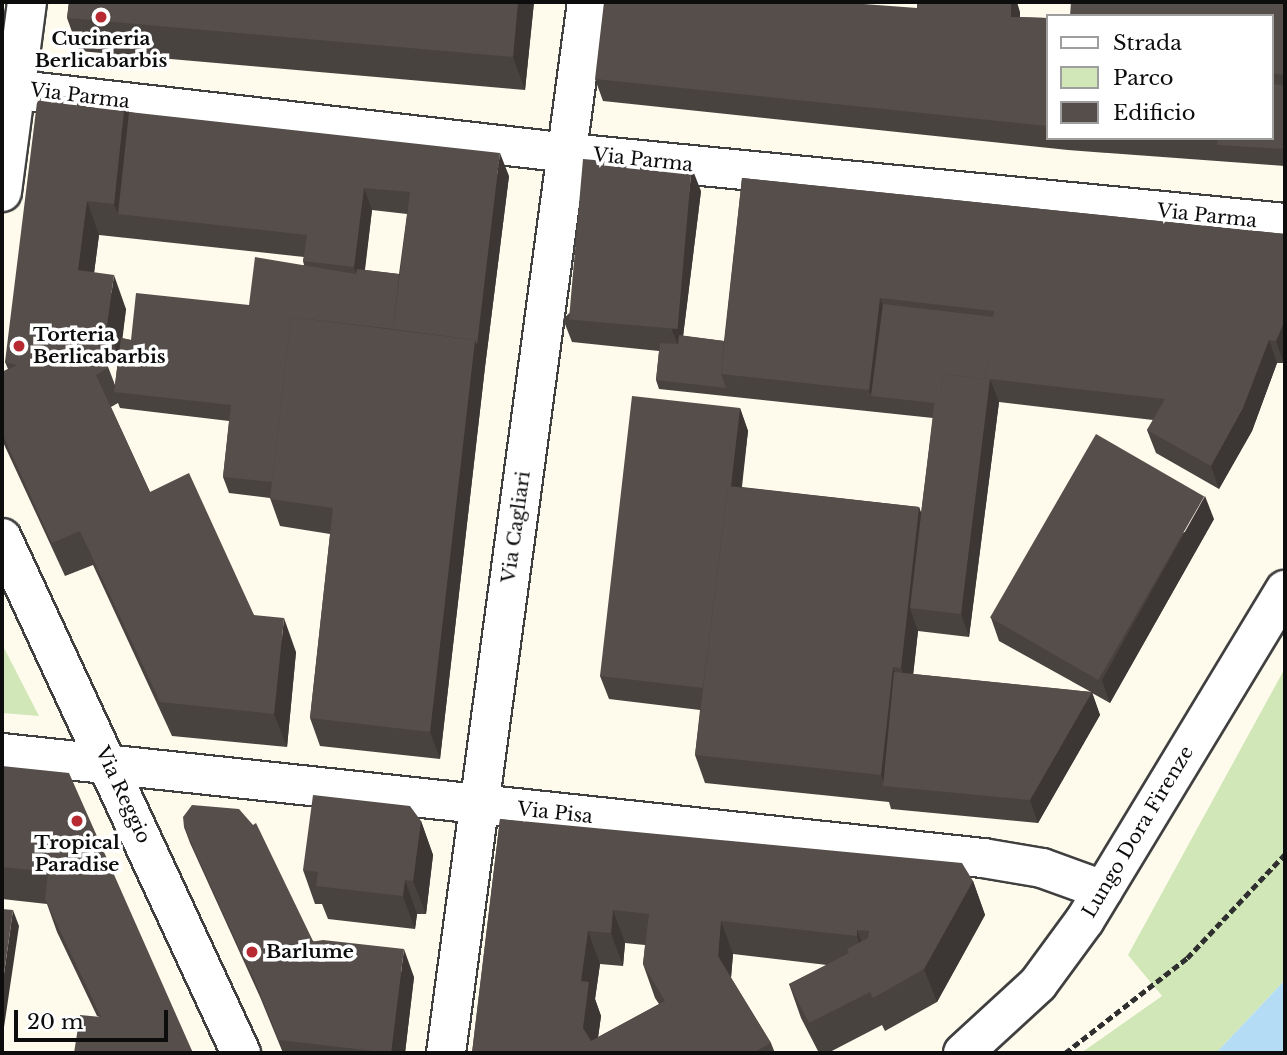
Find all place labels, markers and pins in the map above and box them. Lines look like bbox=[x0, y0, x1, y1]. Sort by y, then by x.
marker: Cucineria Berlicabarbis bbox=[93, 9, 109, 25]
place label: Cucineria Berlicabarbis bbox=[35, 28, 167, 72]
place label: Torteria Berlicabarbis bbox=[33, 324, 166, 368]
marker: Torteria Berlicabarbis bbox=[11, 338, 27, 354]
marker: Tropical Paradise bbox=[69, 813, 85, 829]
place label: Tropical Paradise bbox=[34, 832, 120, 876]
place label: Barlume bbox=[266, 941, 354, 963]
marker: Barlume bbox=[244, 944, 260, 960]

